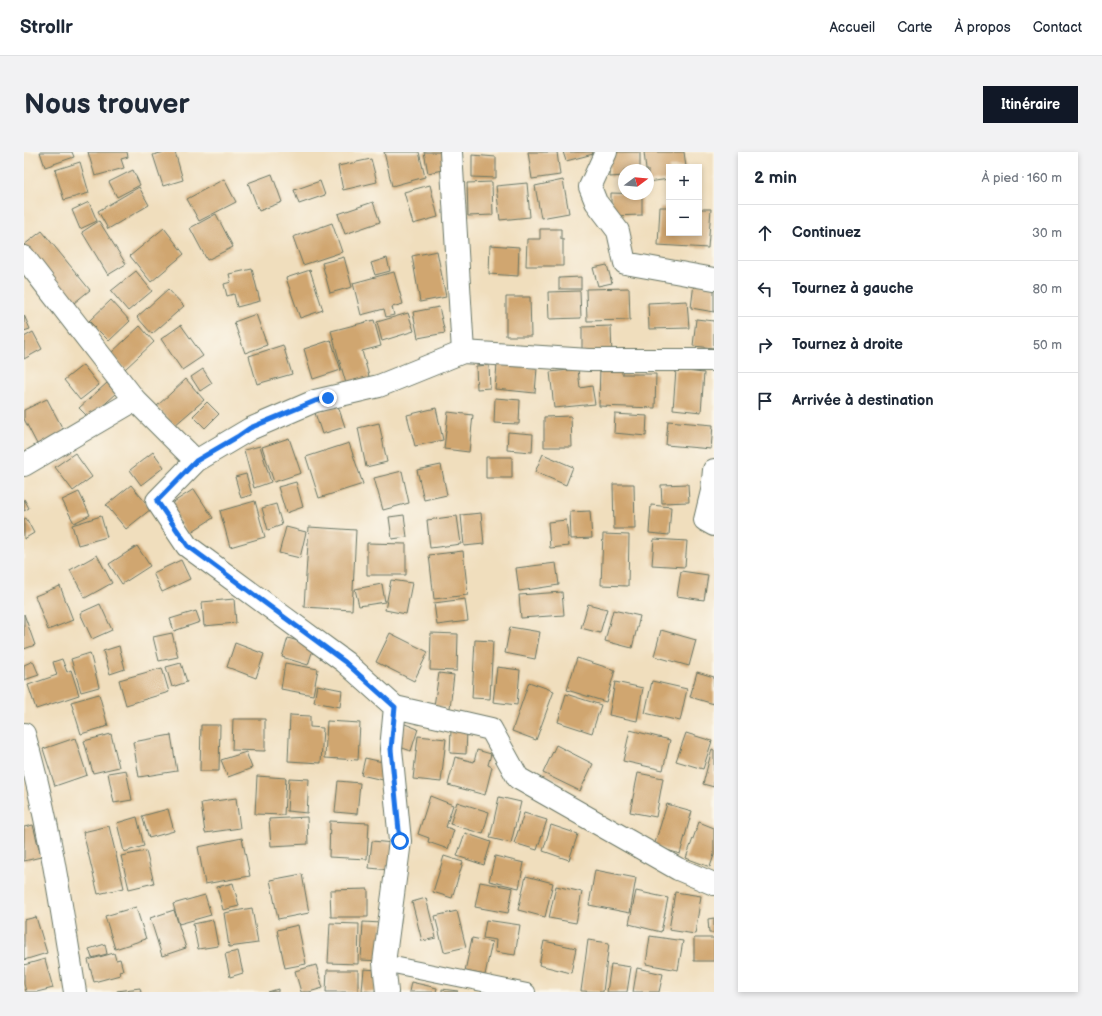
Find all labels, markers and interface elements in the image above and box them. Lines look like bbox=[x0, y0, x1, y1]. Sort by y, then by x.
text: Strollr bbox=[20, 16, 73, 39]
text: Accueil bbox=[829, 19, 875, 36]
text: Carte bbox=[897, 19, 932, 36]
text: À propos bbox=[954, 19, 1011, 36]
text: Contact bbox=[1033, 19, 1082, 36]
button: Itinéraire bbox=[983, 86, 1078, 123]
text: Nous trouver bbox=[24, 88, 190, 121]
north arrow bbox=[618, 164, 654, 200]
map controls bbox=[666, 164, 702, 236]
button: + bbox=[666, 164, 702, 200]
text: 2 min bbox=[754, 168, 797, 188]
text: À pied · 160 m bbox=[981, 170, 1062, 186]
button: − bbox=[666, 200, 702, 236]
icon: ahead bbox=[754, 222, 776, 244]
text: Continuez bbox=[792, 223, 861, 242]
text: 30 m bbox=[1032, 225, 1062, 241]
icon: left bbox=[754, 278, 776, 300]
text: Tournez à gauche bbox=[792, 279, 913, 298]
text: 80 m bbox=[1033, 281, 1062, 297]
icon: right bbox=[754, 334, 776, 356]
text: Tournez à droite bbox=[792, 335, 903, 354]
text: 50 m bbox=[1033, 337, 1062, 353]
route end bbox=[319, 389, 337, 407]
icon: arrive bbox=[754, 390, 776, 412]
text: Arrivée à destination bbox=[792, 391, 934, 410]
route start bbox=[391, 832, 409, 850]

